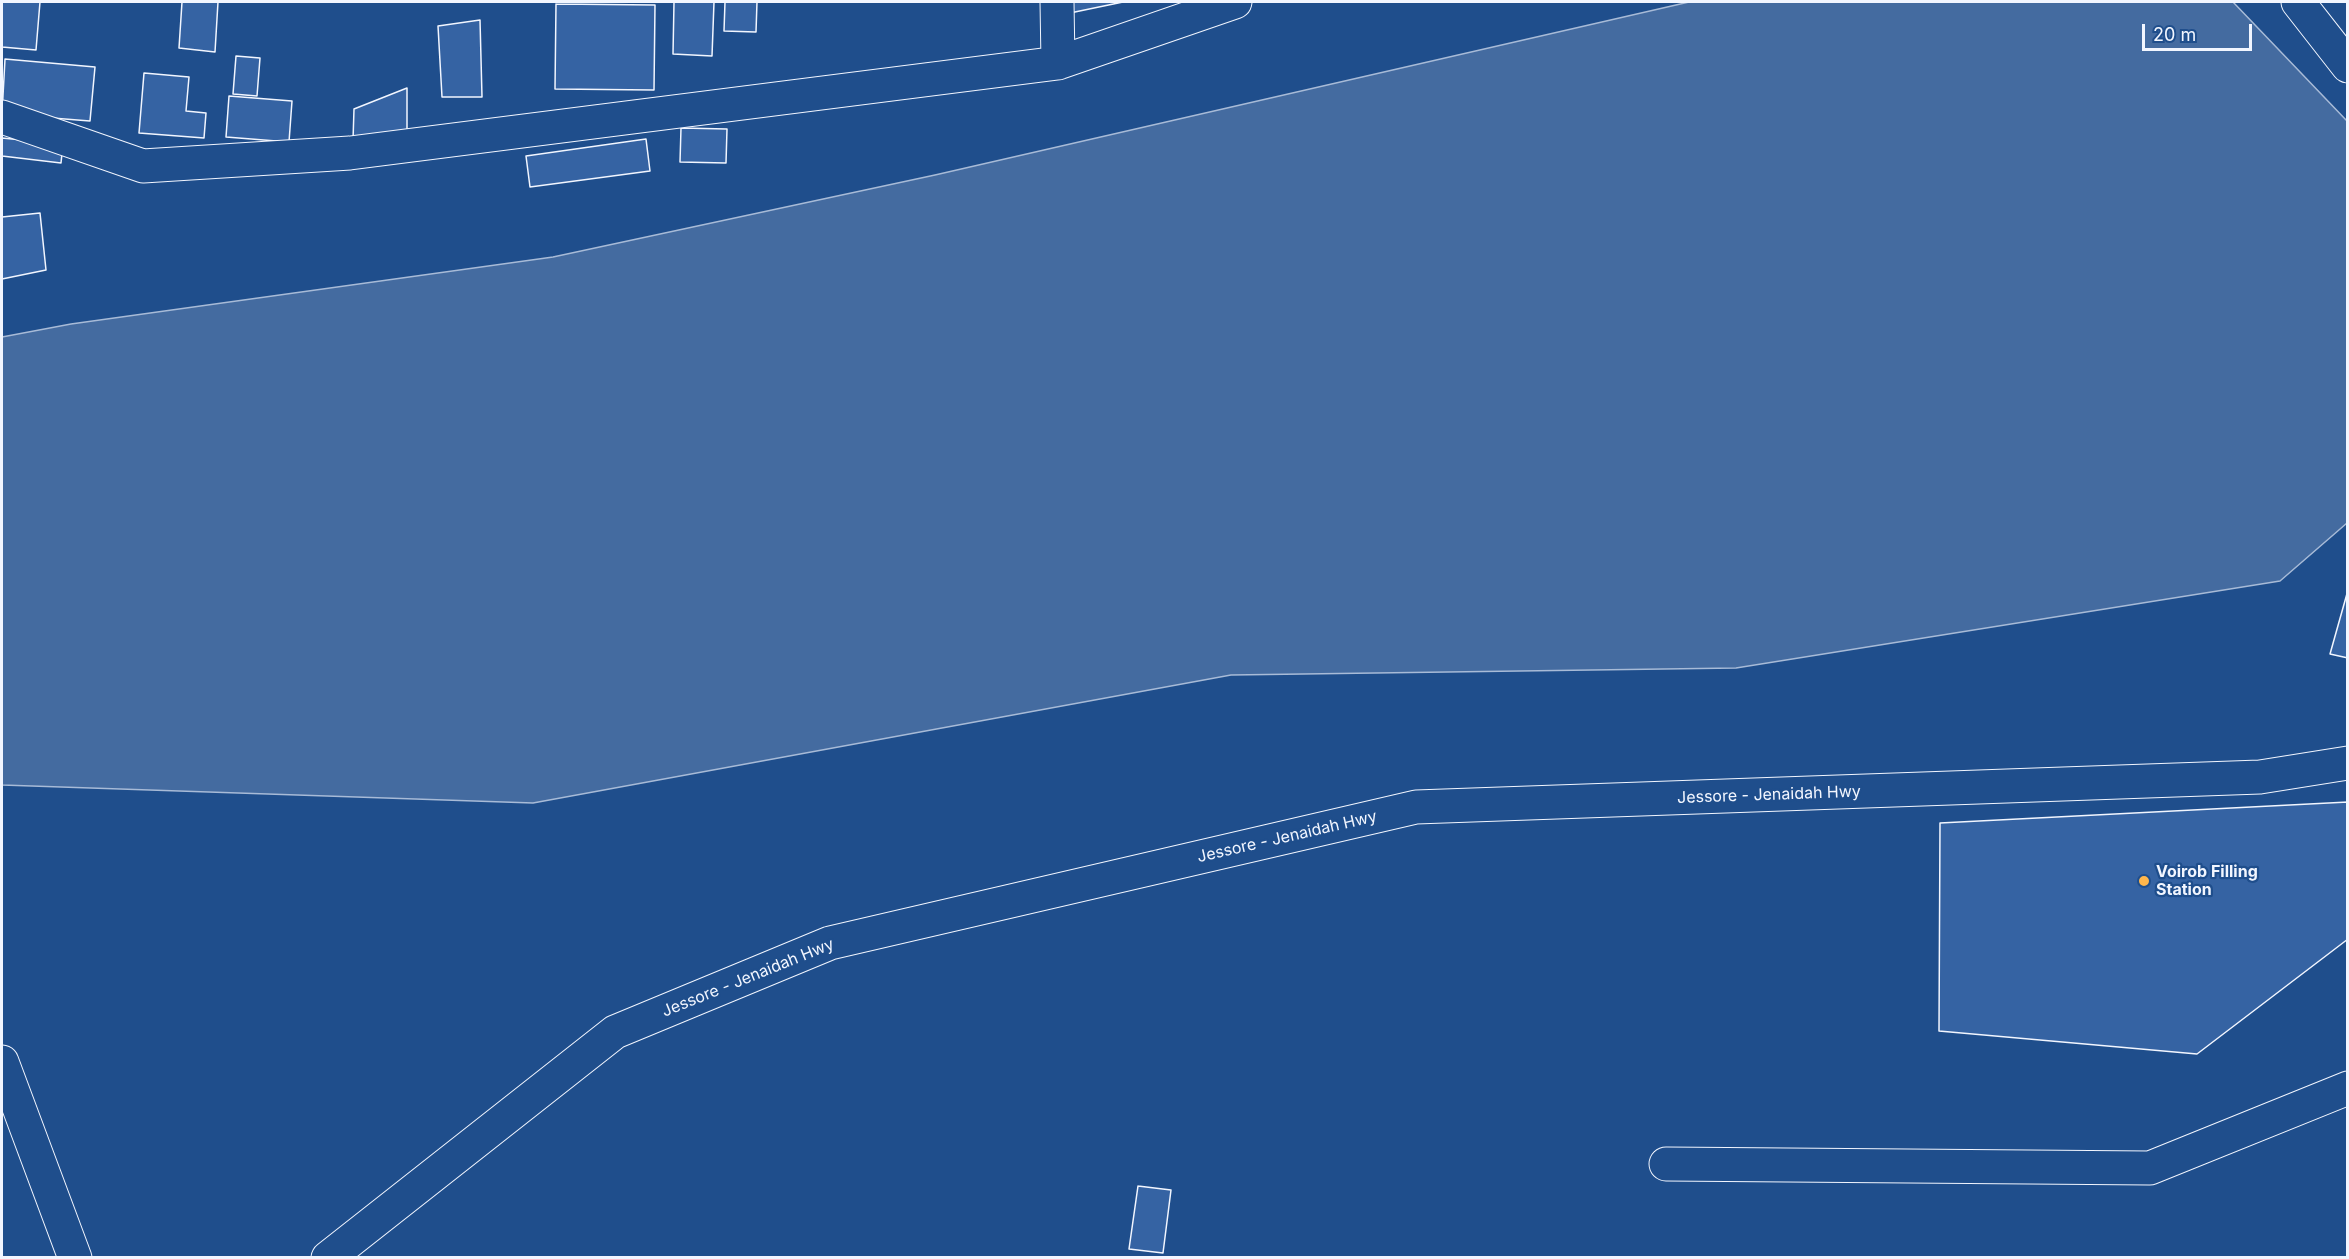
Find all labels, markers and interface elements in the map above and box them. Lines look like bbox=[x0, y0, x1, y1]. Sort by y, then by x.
scale bar bbox=[2145, 12, 2254, 50]
text: 20 m bbox=[2153, 24, 2196, 45]
street label: Jessore - Jenaidah Hwy bbox=[1677, 782, 1861, 808]
street label: Jessore - Jenaidah Hwy bbox=[1195, 807, 1379, 867]
place label: Voirob Filling Station bbox=[2156, 862, 2258, 900]
marker: Voirob Filling Station bbox=[2137, 874, 2151, 888]
street label: Jessore - Jenaidah Hwy bbox=[659, 935, 837, 1021]

